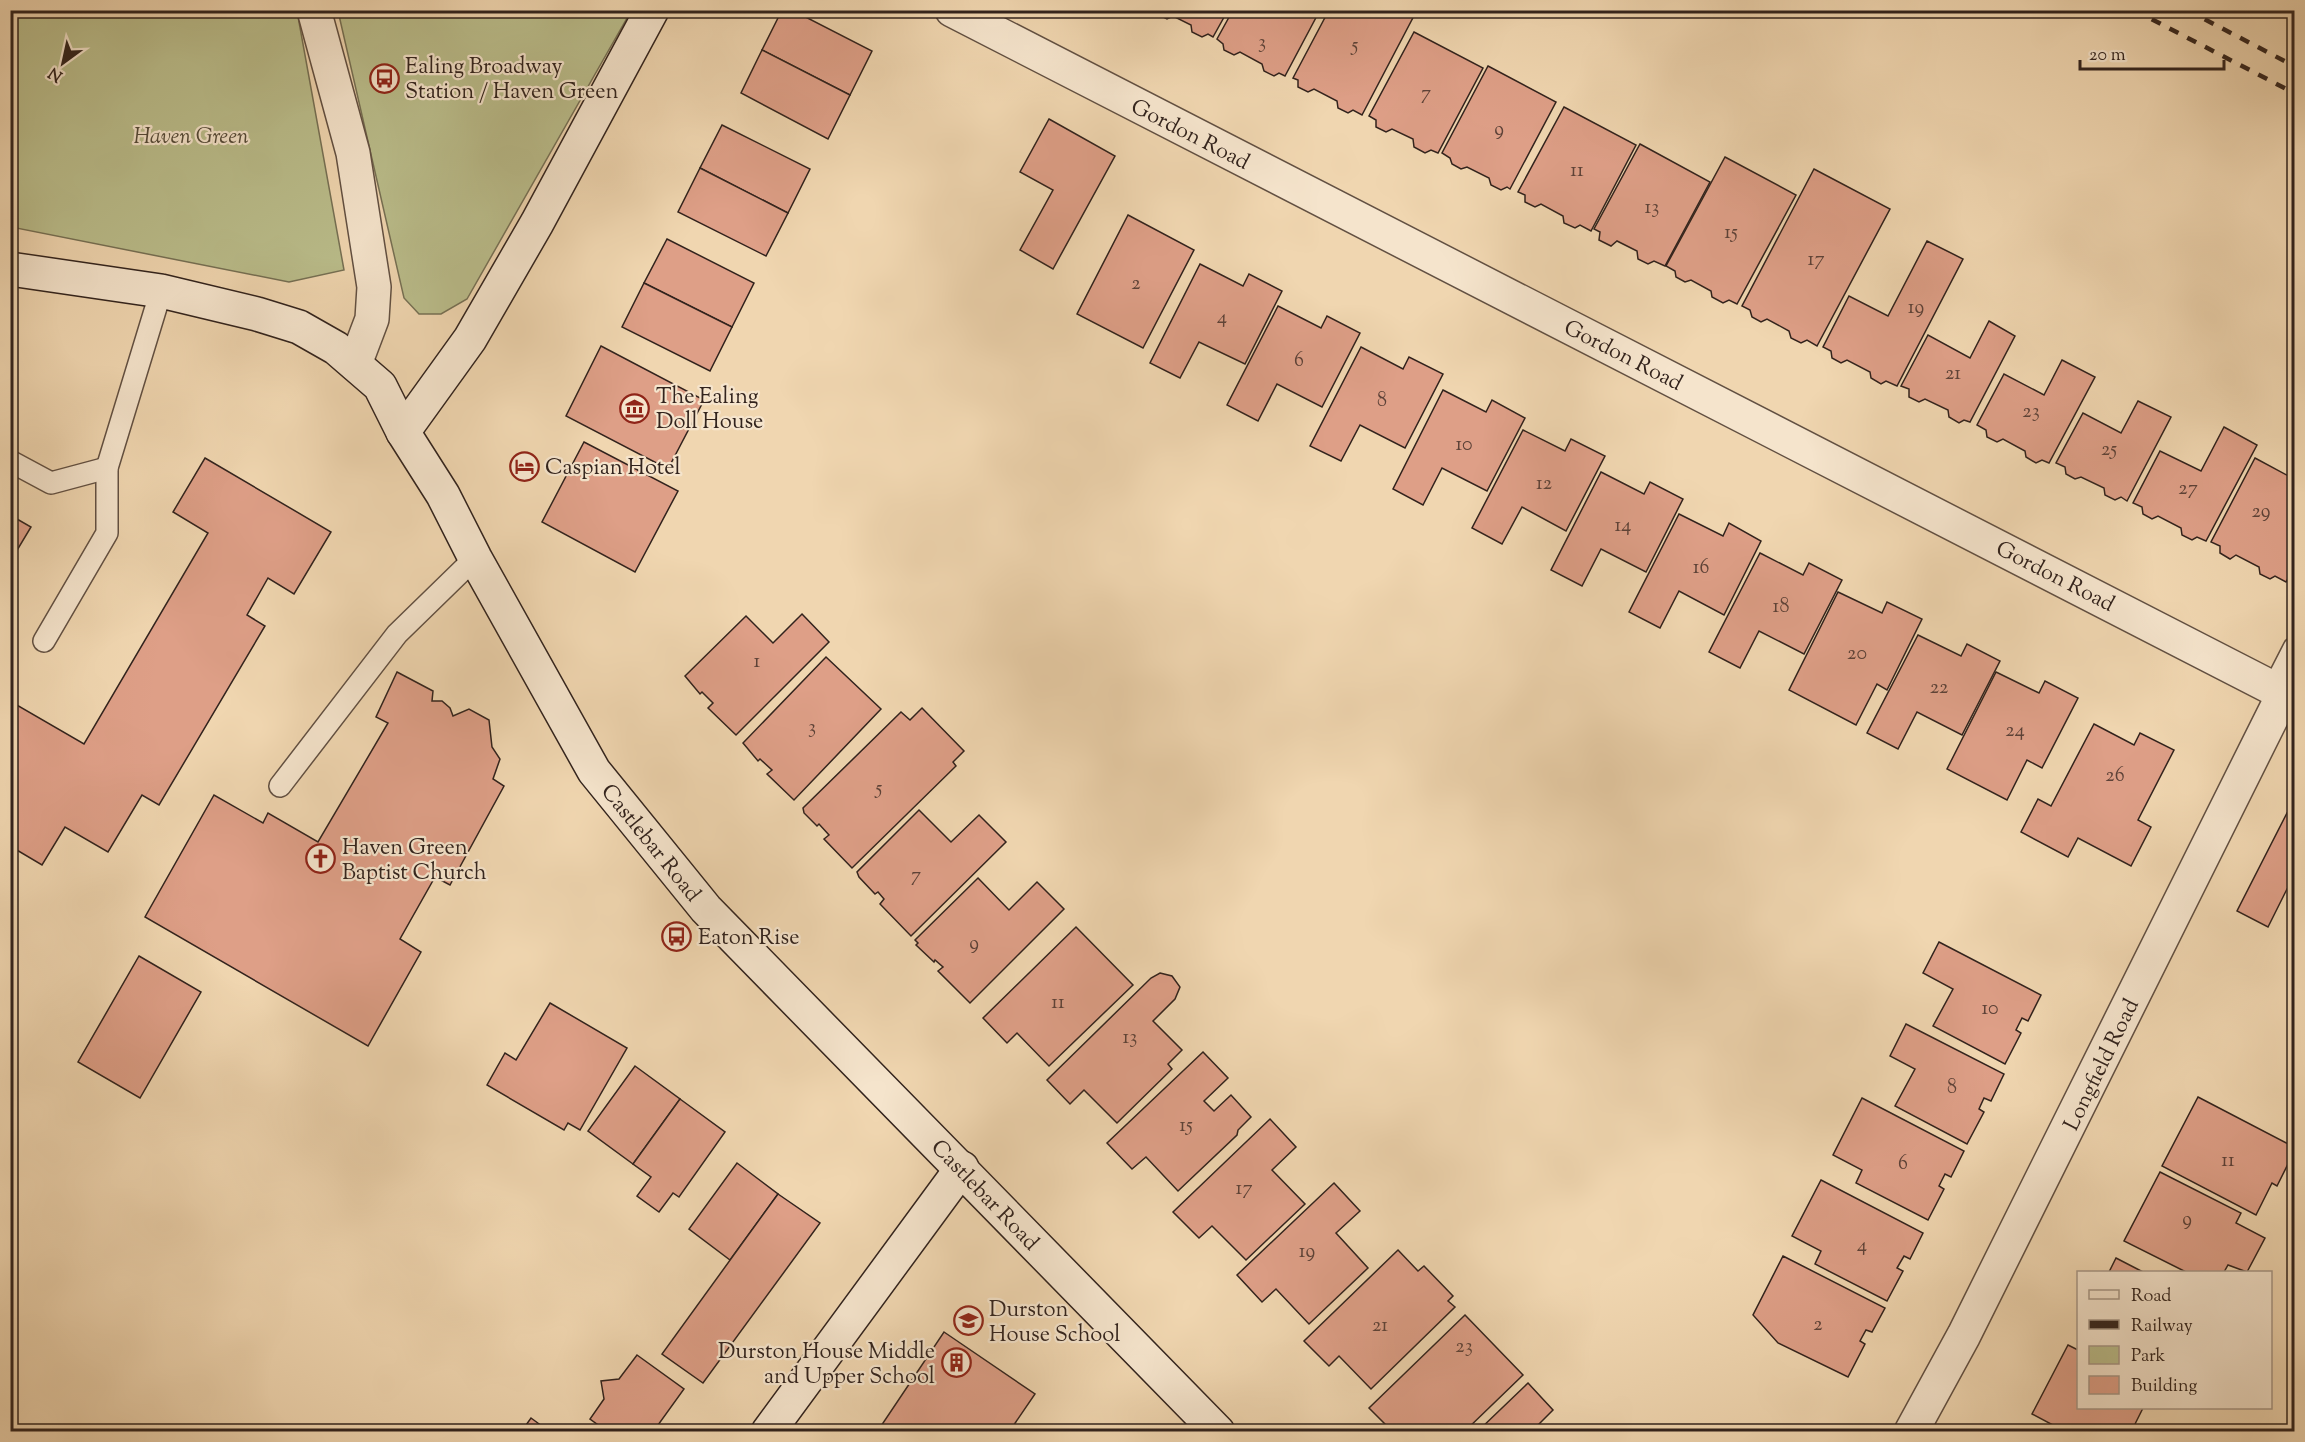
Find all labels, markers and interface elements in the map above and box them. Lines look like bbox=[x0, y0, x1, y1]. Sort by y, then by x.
house number: 3 bbox=[1258, 29, 1266, 58]
house number: 5 bbox=[1351, 32, 1359, 61]
north arrow bbox=[33, 33, 93, 93]
scale bar bbox=[2080, 33, 2224, 71]
text: 20 m bbox=[2089, 43, 2126, 69]
place label: Ealing Broadway Station / Haven Green bbox=[405, 52, 619, 109]
text: N bbox=[44, 60, 68, 87]
bus stop icon: Ealing Broadway Station / Haven Green bbox=[368, 62, 400, 94]
house number: 7 bbox=[1421, 80, 1431, 109]
street label: Gordon Road bbox=[1125, 92, 1255, 179]
house number: 9 bbox=[1494, 116, 1504, 145]
park label: Haven Green bbox=[133, 122, 249, 154]
house number: 11 bbox=[1570, 157, 1584, 186]
house number: 13 bbox=[1645, 194, 1659, 223]
house number: 15 bbox=[1724, 219, 1738, 248]
house number: 17 bbox=[1808, 246, 1824, 275]
house number: 2 bbox=[1131, 270, 1141, 299]
house number: 19 bbox=[1908, 294, 1924, 323]
house number: 4 bbox=[1217, 304, 1227, 333]
street label: Gordon Road bbox=[1558, 313, 1688, 400]
house number: 6 bbox=[1294, 347, 1304, 376]
house number: 21 bbox=[1945, 360, 1961, 389]
place label: The Ealing Doll House bbox=[656, 382, 763, 439]
house number: 8 bbox=[1377, 387, 1387, 416]
museum icon: The Ealing Doll House bbox=[619, 392, 651, 424]
house number: 23 bbox=[2022, 398, 2040, 427]
house number: 10 bbox=[1455, 431, 1473, 460]
house number: 25 bbox=[2101, 436, 2117, 465]
hotel icon: Caspian Hotel bbox=[508, 450, 540, 482]
place label: Caspian Hotel bbox=[545, 453, 681, 485]
house number: 12 bbox=[1536, 470, 1552, 499]
house number: 27 bbox=[2178, 475, 2198, 504]
house number: 29 bbox=[2251, 498, 2271, 527]
house number: 14 bbox=[1615, 512, 1631, 541]
street label: Gordon Road bbox=[1990, 534, 2120, 621]
house number: 16 bbox=[1693, 554, 1709, 583]
house number: 18 bbox=[1773, 593, 1789, 622]
house number: 20 bbox=[1847, 640, 1867, 669]
house number: 1 bbox=[754, 648, 761, 677]
house number: 22 bbox=[1930, 674, 1948, 703]
house number: 3 bbox=[808, 714, 816, 743]
house number: 24 bbox=[2005, 717, 2025, 746]
house number: 26 bbox=[2105, 762, 2125, 791]
house number: 5 bbox=[875, 775, 883, 804]
street label: Castlebar Road bbox=[592, 778, 707, 910]
place label: Haven Green Baptist Church bbox=[342, 833, 487, 890]
church icon: Haven Green Baptist Church bbox=[305, 843, 337, 875]
house number: 7 bbox=[911, 862, 921, 891]
bus stop icon: Eaton Rise bbox=[661, 920, 693, 952]
place label: Eaton Rise bbox=[698, 923, 799, 955]
house number: 9 bbox=[969, 930, 979, 959]
house number: 11 bbox=[1051, 989, 1065, 1018]
street label: Longfield Road bbox=[2057, 994, 2149, 1137]
house number: 10 bbox=[1981, 995, 1999, 1024]
house number: 13 bbox=[1123, 1024, 1137, 1053]
house number: 8 bbox=[1947, 1074, 1957, 1103]
house number: 15 bbox=[1179, 1112, 1193, 1141]
street label: Castlebar Road bbox=[922, 1133, 1045, 1259]
house number: 11 bbox=[2221, 1147, 2235, 1176]
house number: 6 bbox=[1898, 1150, 1908, 1179]
house number: 17 bbox=[1236, 1175, 1252, 1204]
house number: 9 bbox=[2182, 1206, 2192, 1235]
house number: 4 bbox=[1857, 1232, 1867, 1261]
house number: 19 bbox=[1299, 1238, 1315, 1267]
legend bbox=[2077, 1271, 2272, 1409]
text: Road bbox=[2131, 1284, 2171, 1310]
place label: Durston House School bbox=[989, 1295, 1120, 1352]
school or university icon: Durston House School bbox=[952, 1305, 984, 1337]
house number: 2 bbox=[1813, 1311, 1823, 1340]
house number: 21 bbox=[1372, 1312, 1388, 1341]
text: Railway bbox=[2131, 1314, 2193, 1340]
house number: 23 bbox=[1455, 1333, 1473, 1362]
place label: Durston House Middle and Upper School bbox=[718, 1337, 935, 1394]
text: Park bbox=[2131, 1344, 2166, 1370]
building icon: Durston House Middle and Upper School bbox=[940, 1347, 972, 1379]
text: Building bbox=[2131, 1374, 2197, 1400]

